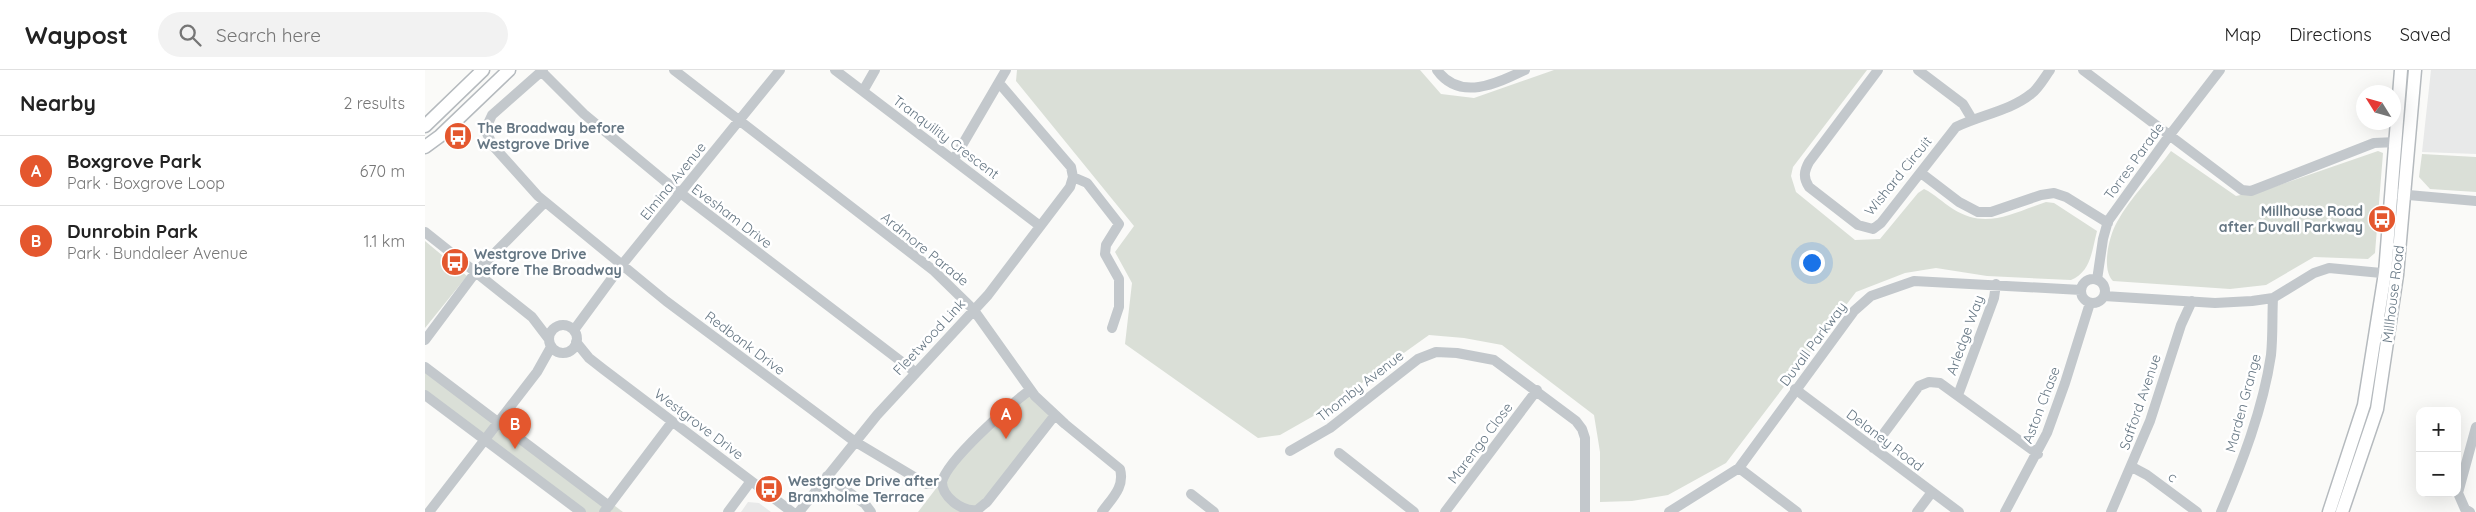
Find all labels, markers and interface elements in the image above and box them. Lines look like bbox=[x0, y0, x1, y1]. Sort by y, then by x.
search box bbox=[158, 12, 508, 57]
text: Waypost bbox=[25, 20, 128, 50]
icon: search bbox=[176, 21, 204, 49]
text: Search here bbox=[216, 23, 321, 47]
text: Map bbox=[2224, 23, 2261, 46]
text: Directions bbox=[2289, 23, 2372, 46]
text: Saved bbox=[2400, 23, 2451, 46]
north arrow bbox=[2356, 85, 2401, 130]
text: Nearby bbox=[20, 90, 96, 116]
street label: Tranquility Crescent bbox=[889, 91, 1003, 183]
text: 2 results bbox=[343, 93, 405, 113]
place label: The Broadway before Westgrove Drive bbox=[477, 119, 625, 153]
street label: Torres Parade bbox=[2100, 119, 2168, 203]
bus stop icon: The Broadway before Westgrove Drive bbox=[443, 121, 473, 151]
street label: Wishard Circuit bbox=[1860, 132, 1936, 219]
street label: Elmina Avenue bbox=[636, 138, 710, 224]
text: Boxgrove Park bbox=[67, 149, 202, 173]
text: A bbox=[31, 161, 41, 181]
text: 670 m bbox=[360, 161, 405, 181]
text: Park · Boxgrove Loop bbox=[67, 173, 225, 193]
street label: Evesham Drive bbox=[688, 180, 776, 252]
place label: Millhouse Road after Duvall Parkway bbox=[2219, 202, 2363, 236]
bus stop icon: Millhouse Road after Duvall Parkway bbox=[2367, 204, 2397, 234]
street label: Ardmore Parade bbox=[878, 208, 973, 290]
text: Dunrobin Park bbox=[67, 219, 198, 243]
text: B bbox=[31, 231, 41, 251]
text: 1.1 km bbox=[363, 231, 405, 251]
text: Park · Bundaleer Avenue bbox=[67, 243, 248, 263]
street label: Millhouse Road bbox=[2378, 244, 2408, 344]
place label: Westgrove Drive before The Broadway bbox=[474, 245, 622, 279]
bus stop icon: Westgrove Drive before The Broadway bbox=[440, 247, 470, 277]
your location bbox=[1799, 250, 1825, 276]
street label: Arledge Way bbox=[1942, 292, 1988, 378]
street label: Fleetwood Link bbox=[889, 295, 969, 379]
street label: Duvall Parkway bbox=[1775, 298, 1851, 390]
street label: Redbank Drive bbox=[701, 307, 789, 379]
street label: Thomby Avenue bbox=[1313, 346, 1407, 426]
street label: Safford Avenue bbox=[2115, 352, 2165, 452]
street label: Marden Grange bbox=[2221, 352, 2265, 454]
street label: Aston Chase bbox=[2018, 364, 2064, 446]
street label: Westgrove Drive bbox=[651, 384, 747, 464]
pin: A bbox=[990, 398, 1022, 439]
street label: Marengo Close bbox=[1444, 399, 1516, 487]
street label: Delaney Road bbox=[1843, 405, 1927, 475]
map controls bbox=[2416, 407, 2461, 497]
button: + bbox=[2416, 407, 2461, 452]
pin: B bbox=[499, 408, 531, 449]
button: − bbox=[2416, 452, 2461, 497]
street label: c bbox=[2165, 468, 2181, 486]
place label: Westgrove Drive after Branxholme Terrace bbox=[788, 472, 939, 506]
bus stop icon: Westgrove Drive after Branxholme Terrace bbox=[754, 474, 784, 504]

